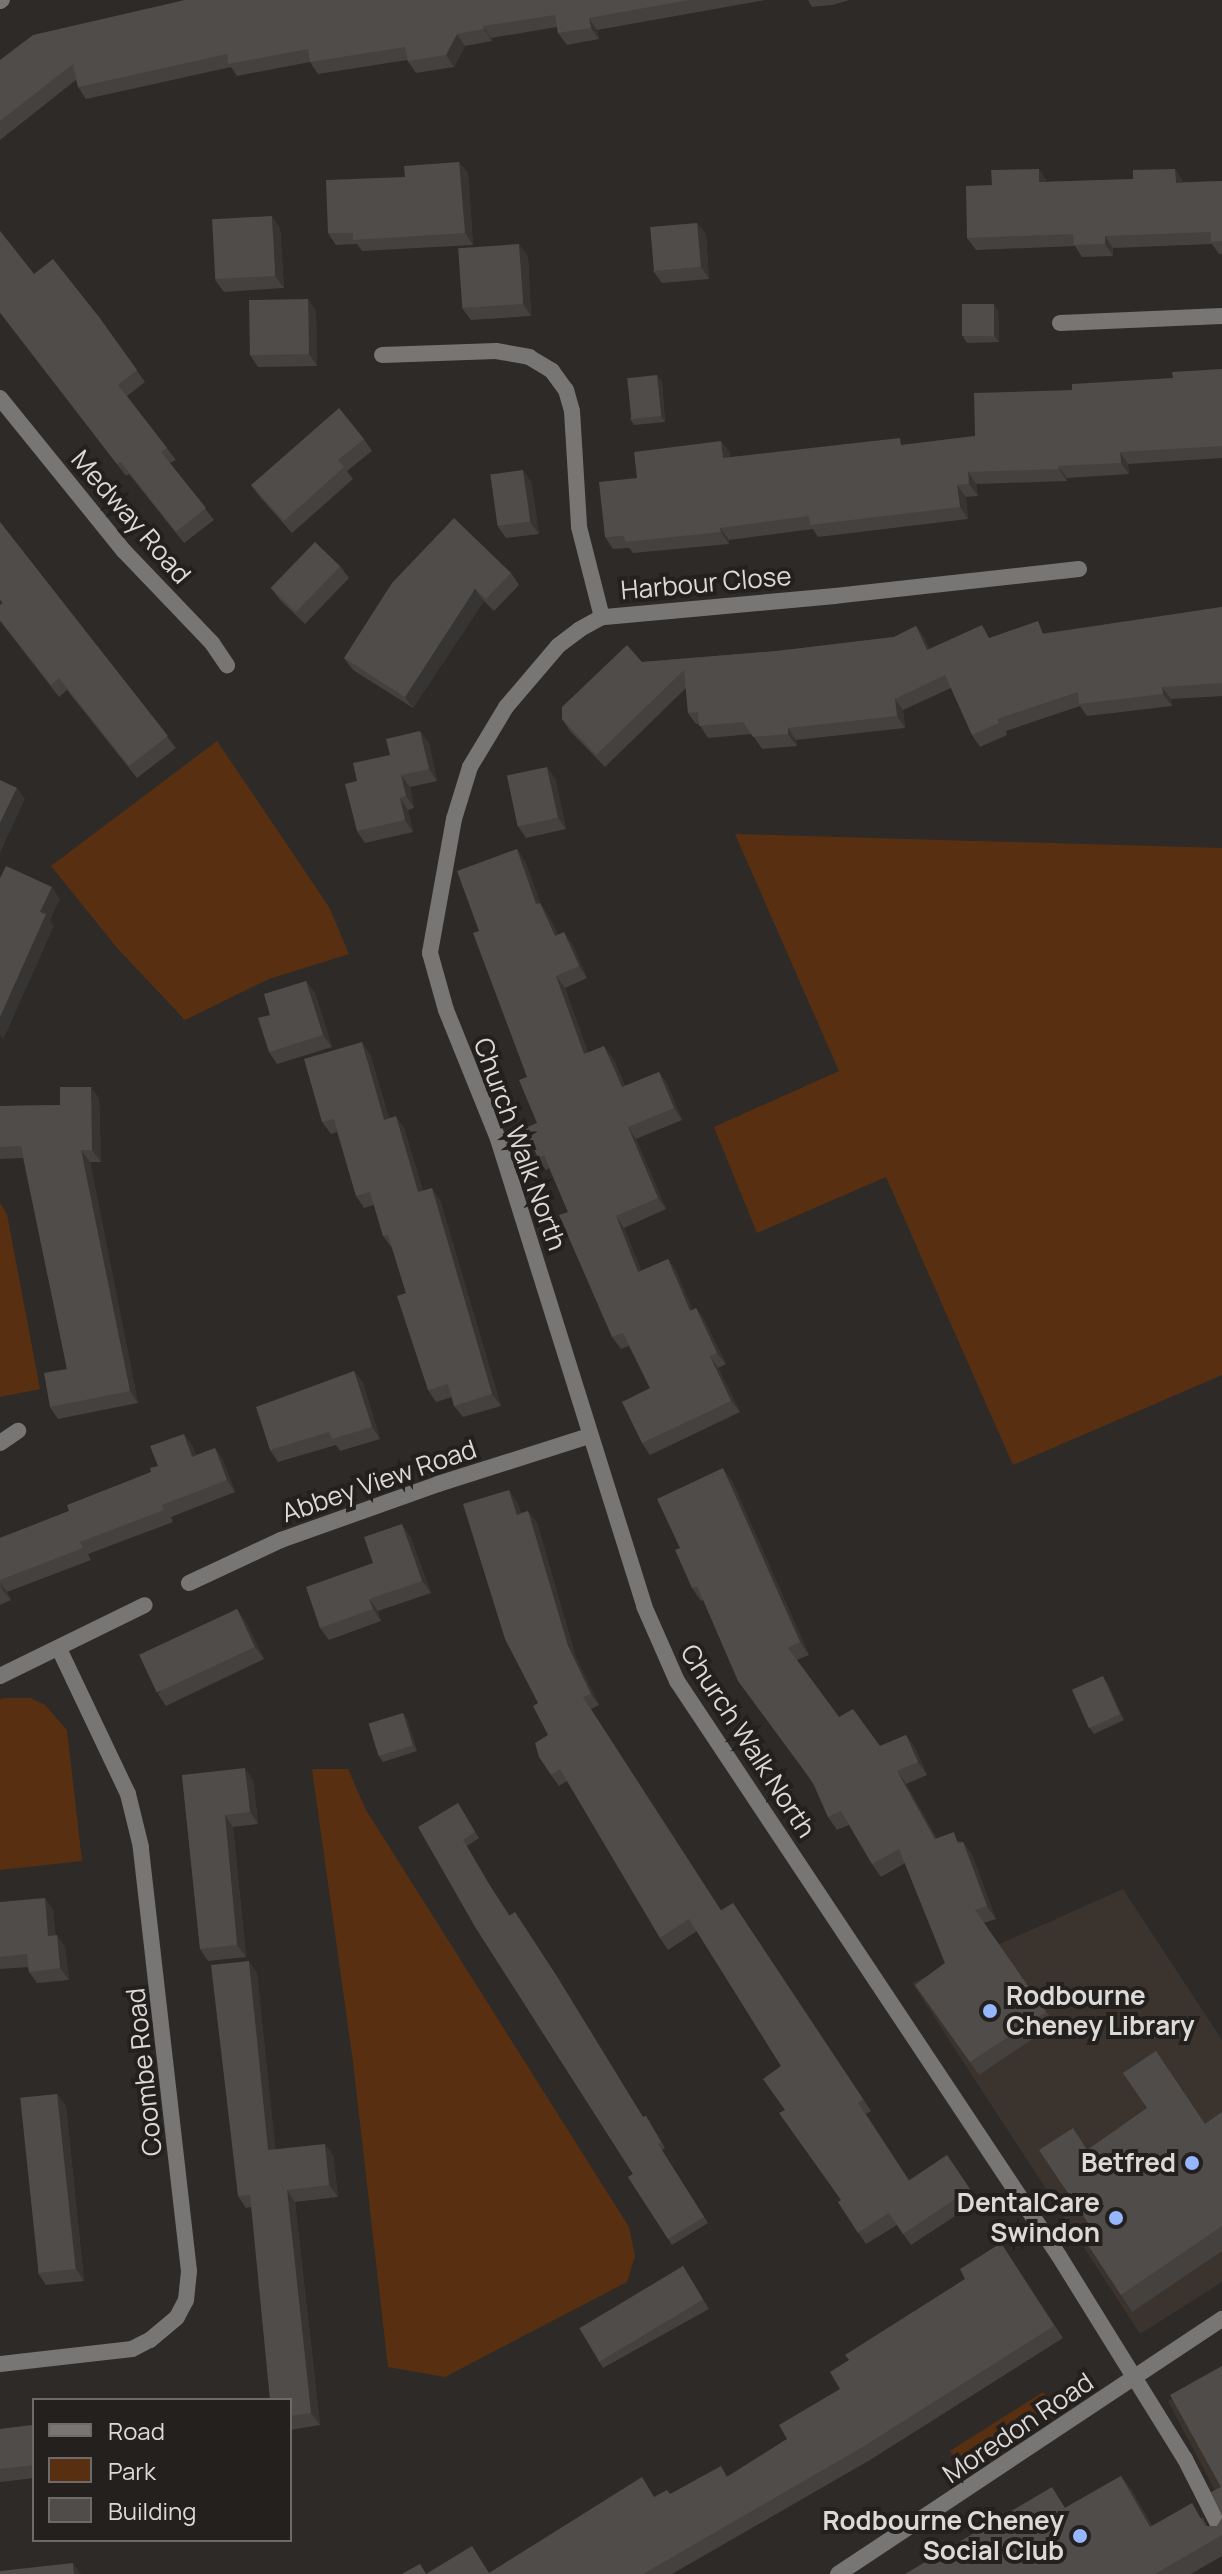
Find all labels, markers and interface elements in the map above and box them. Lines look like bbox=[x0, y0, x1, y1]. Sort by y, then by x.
street label: Medway Road bbox=[65, 444, 197, 590]
street label: Harbour Close bbox=[619, 560, 793, 606]
street label: Church Walk North bbox=[467, 1034, 573, 1254]
street label: Abbey View Road bbox=[278, 1433, 480, 1529]
street label: Church Walk North bbox=[674, 1639, 822, 1843]
place label: Rodbourne Cheney Library bbox=[1006, 1980, 1195, 2042]
street label: Coombe Road bbox=[120, 1986, 168, 2158]
marker: Rodbourne Cheney Library bbox=[981, 2002, 999, 2020]
place label: Betfred bbox=[1081, 2147, 1176, 2179]
marker: Betfred bbox=[1183, 2154, 1201, 2172]
place label: DentalCare Swindon bbox=[957, 2187, 1100, 2248]
marker: DentalCare Swindon bbox=[1107, 2209, 1125, 2227]
street label: Moredon Road bbox=[937, 2366, 1099, 2490]
legend bbox=[32, 2398, 292, 2542]
text: Road bbox=[108, 2414, 165, 2447]
text: Park bbox=[108, 2454, 156, 2487]
text: Building bbox=[108, 2494, 196, 2527]
place label: Rodbourne Cheney Social Club bbox=[822, 2505, 1064, 2566]
marker: Rodbourne Cheney Social Club bbox=[1071, 2527, 1089, 2545]

